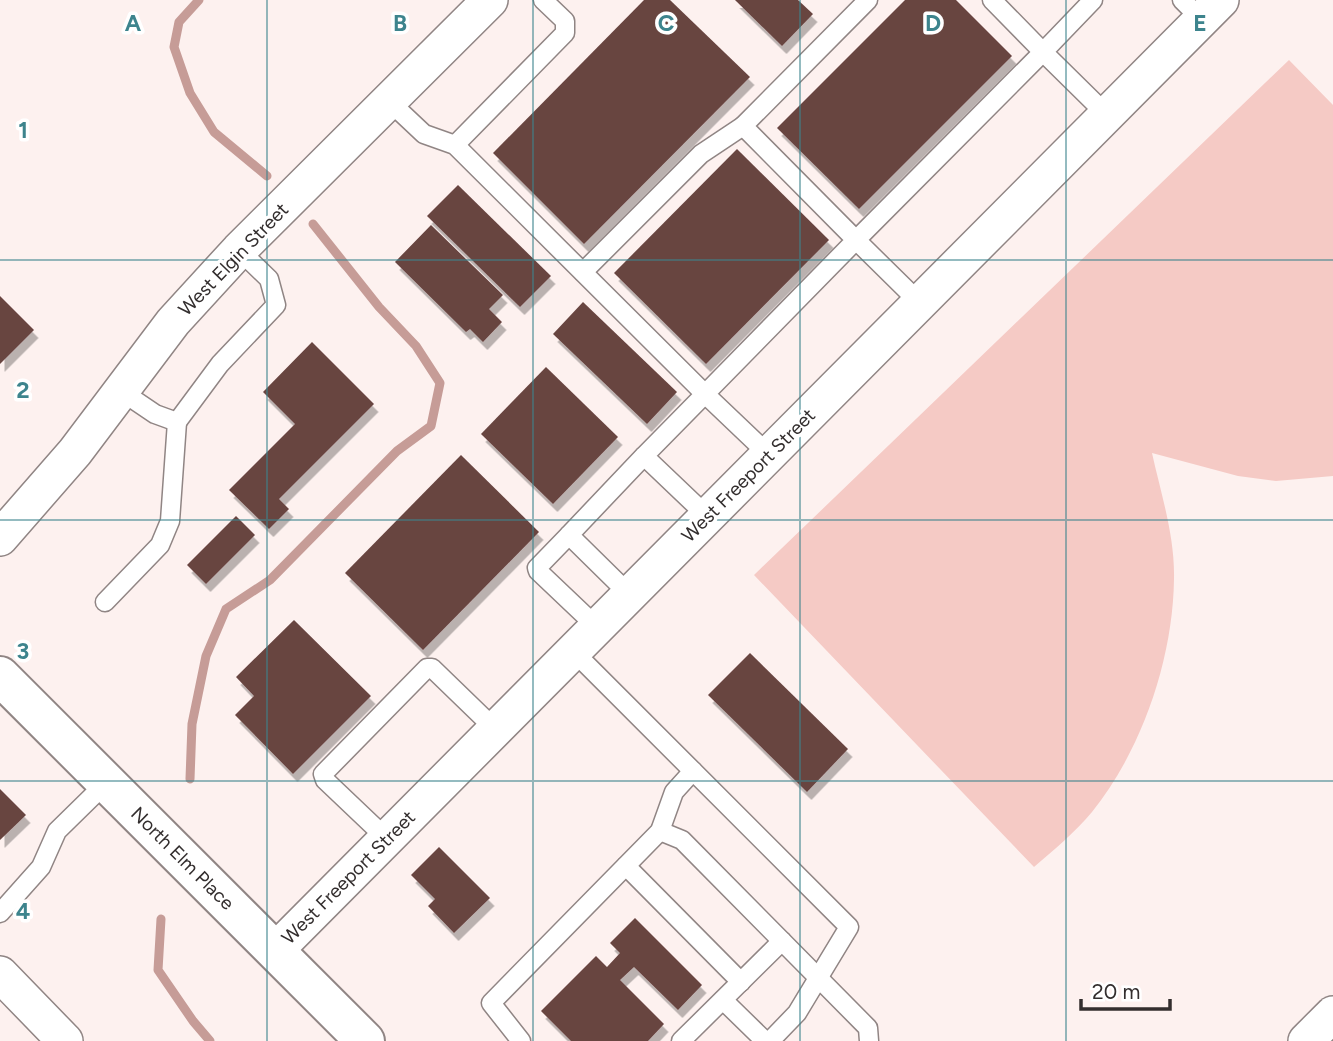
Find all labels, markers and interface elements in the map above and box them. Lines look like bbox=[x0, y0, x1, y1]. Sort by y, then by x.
text: A bbox=[125, 9, 142, 37]
text: B bbox=[393, 9, 407, 37]
text: C bbox=[658, 9, 675, 37]
text: D bbox=[925, 9, 941, 37]
text: E bbox=[1193, 9, 1207, 37]
text: 1 bbox=[18, 116, 28, 144]
street label: West Elgin Street bbox=[174, 198, 293, 321]
text: 2 bbox=[16, 376, 30, 404]
street label: West Freeport Street bbox=[677, 404, 820, 547]
text: 3 bbox=[17, 637, 29, 665]
street label: North Elm Place bbox=[126, 802, 239, 915]
street label: West Freeport Street bbox=[277, 806, 420, 949]
text: 4 bbox=[16, 897, 30, 925]
scale bar bbox=[1081, 968, 1170, 1012]
text: 20 m bbox=[1092, 979, 1140, 1004]

